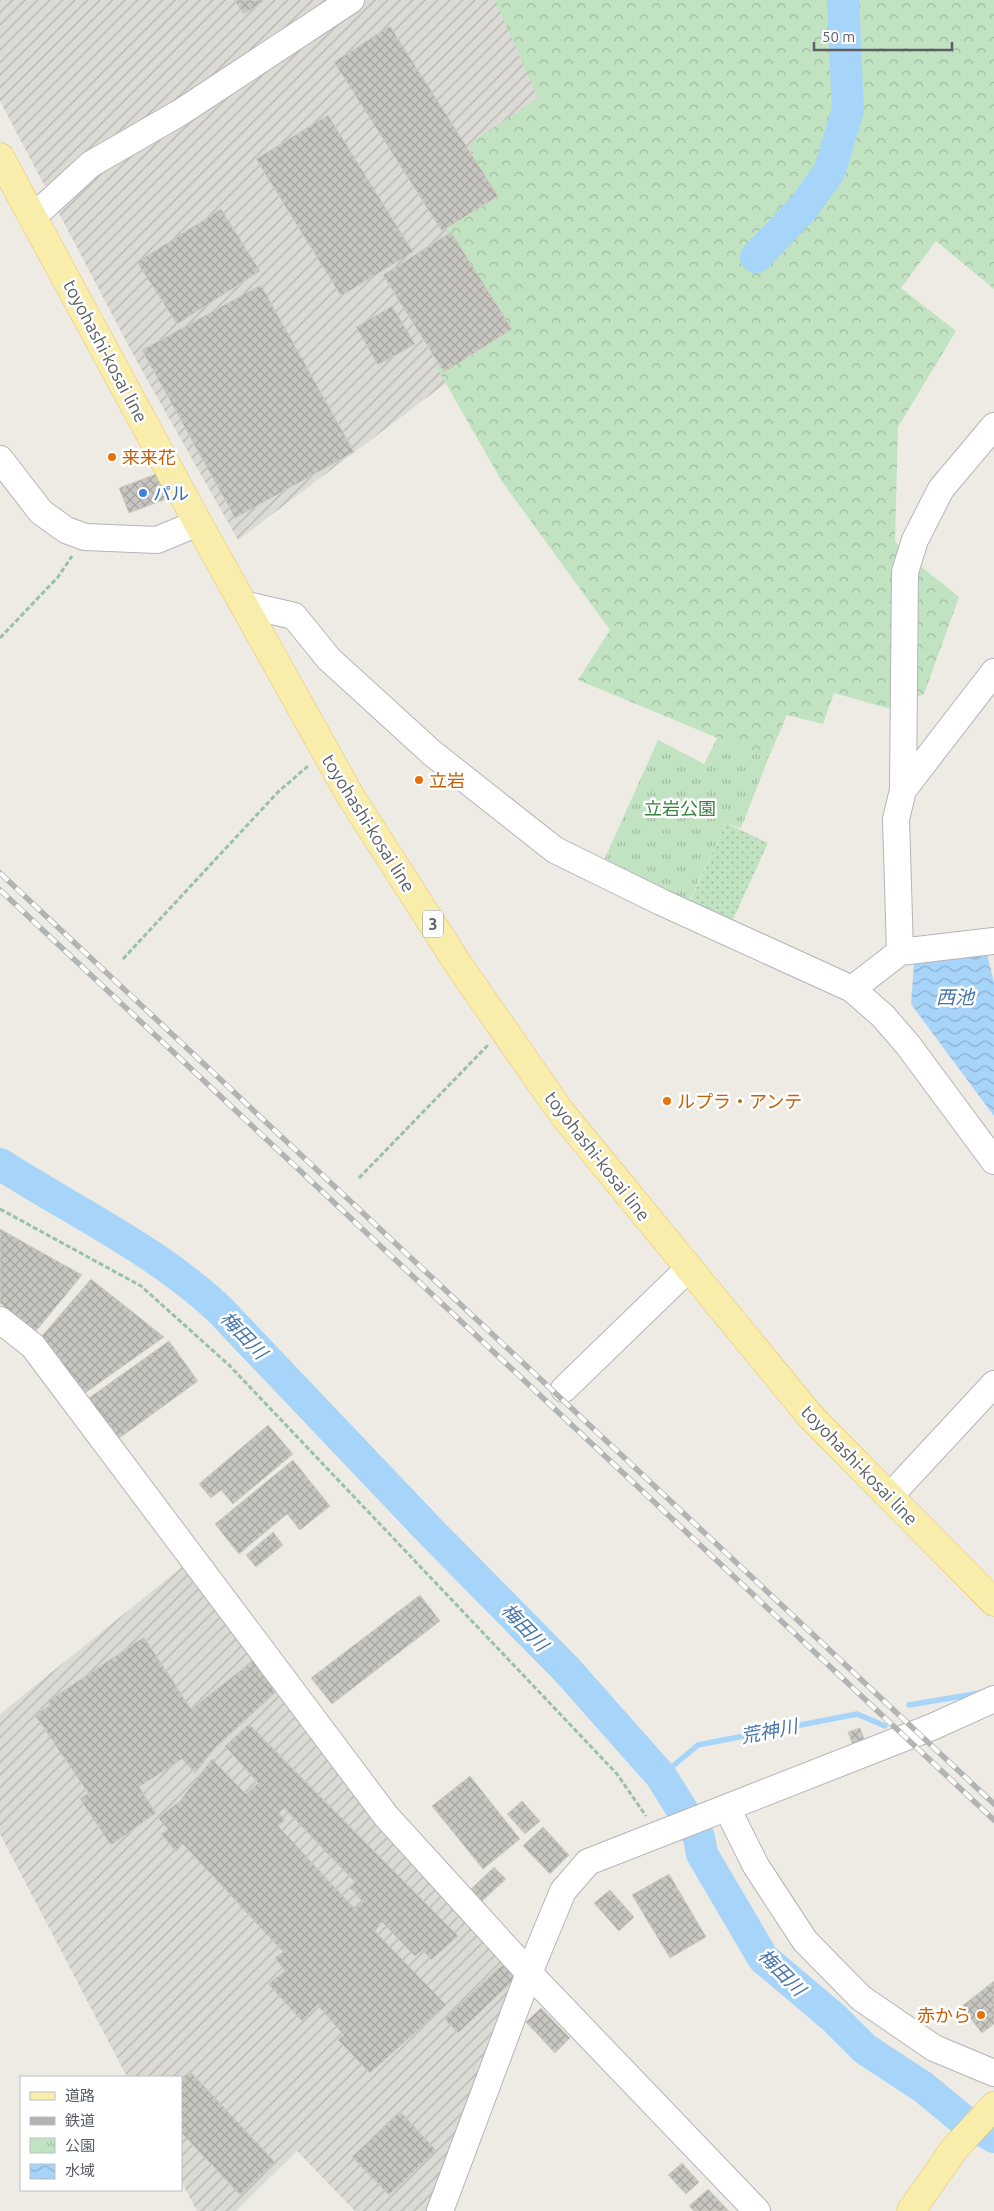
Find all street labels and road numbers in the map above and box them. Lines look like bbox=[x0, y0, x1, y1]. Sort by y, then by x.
street label: toyohashi-kosai line bbox=[60, 277, 152, 425]
street label: toyohashi-kosai line bbox=[319, 751, 419, 895]
road number: 3 bbox=[423, 911, 443, 938]
street label: toyohashi-kosai line bbox=[541, 1088, 655, 1224]
street label: toyohashi-kosai line bbox=[798, 1401, 922, 1529]

